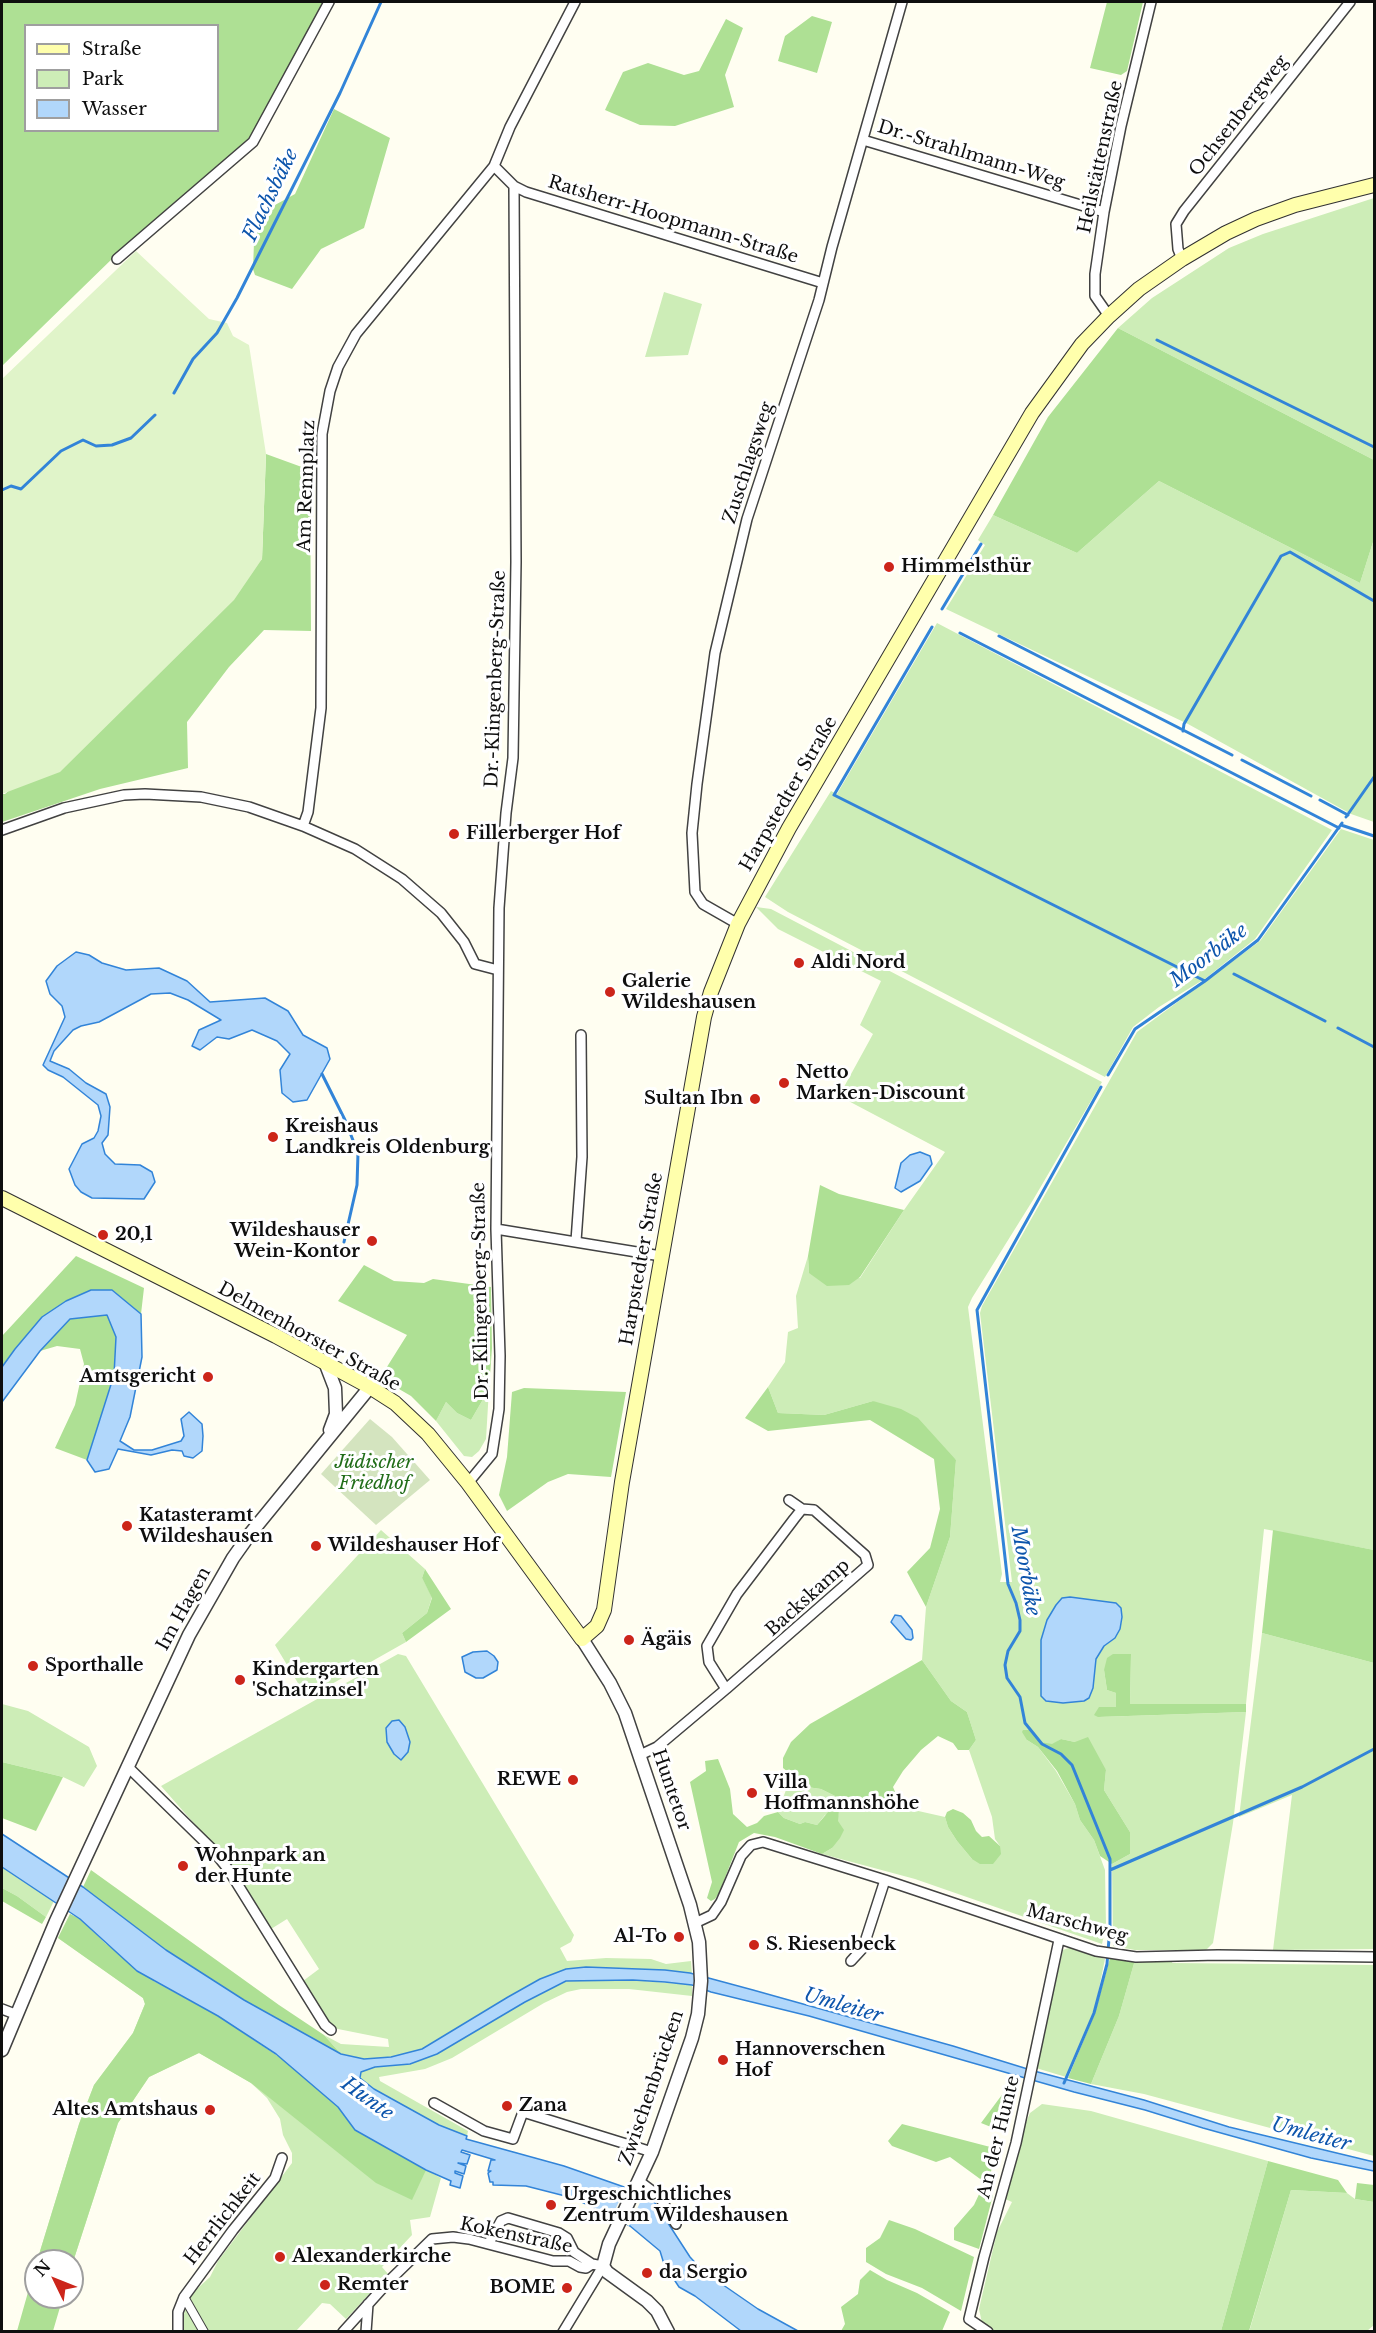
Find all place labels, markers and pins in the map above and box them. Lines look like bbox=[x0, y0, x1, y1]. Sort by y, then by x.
place label: Himmelsthür bbox=[901, 556, 1031, 578]
marker: Himmelsthür bbox=[882, 560, 896, 574]
place label: Fillerberger Hof bbox=[466, 823, 620, 845]
marker: Fillerberger Hof bbox=[447, 827, 461, 841]
place label: Aldi Nord bbox=[811, 952, 905, 974]
marker: Aldi Nord bbox=[792, 956, 806, 970]
place label: Galerie Wildeshausen bbox=[622, 971, 756, 1014]
marker: Galerie Wildeshausen bbox=[603, 985, 617, 999]
place label: Netto Marken-Discount bbox=[796, 1062, 965, 1104]
marker: Netto Marken-Discount bbox=[777, 1076, 791, 1090]
place label: Sultan Ibn bbox=[644, 1088, 743, 1110]
marker: Sultan Ibn bbox=[748, 1092, 762, 1106]
place label: Kreishaus Landkreis Oldenburg bbox=[285, 1116, 490, 1158]
marker: Kreishaus Landkreis Oldenburg bbox=[266, 1130, 280, 1144]
place label: Wildeshauser Wein-Kontor bbox=[230, 1220, 360, 1262]
place label: 20,1 bbox=[115, 1224, 153, 1246]
marker: 20,1 bbox=[96, 1228, 110, 1242]
marker: Wildeshauser Wein-Kontor bbox=[365, 1234, 379, 1248]
place label: Amtsgericht bbox=[80, 1366, 196, 1388]
marker: Amtsgericht bbox=[201, 1370, 215, 1384]
place label: Katasteramt Wildeshausen bbox=[139, 1505, 273, 1547]
marker: Katasteramt Wildeshausen bbox=[120, 1519, 134, 1533]
place label: Wildeshauser Hof bbox=[328, 1535, 499, 1557]
marker: Wildeshauser Hof bbox=[309, 1539, 323, 1553]
place label: Ägäis bbox=[641, 1629, 692, 1651]
marker: Ägäis bbox=[622, 1633, 636, 1647]
place label: Sporthalle bbox=[45, 1655, 144, 1677]
marker: Sporthalle bbox=[26, 1659, 40, 1673]
place label: Kindergarten 'Schatzinsel' bbox=[252, 1659, 379, 1702]
marker: Kindergarten 'Schatzinsel' bbox=[233, 1673, 247, 1687]
place label: REWE bbox=[497, 1769, 561, 1791]
place label: Villa Hoffmannshöhe bbox=[764, 1772, 919, 1814]
marker: REWE bbox=[566, 1773, 580, 1787]
marker: Villa Hoffmannshöhe bbox=[745, 1786, 759, 1800]
place label: Wohnpark an der Hunte bbox=[195, 1845, 326, 1888]
marker: Wohnpark an der Hunte bbox=[176, 1859, 190, 1873]
place label: Al-To bbox=[614, 1926, 667, 1948]
marker: Al-To bbox=[672, 1930, 686, 1944]
place label: S. Riesenbeck bbox=[766, 1934, 896, 1956]
marker: S. Riesenbeck bbox=[747, 1938, 761, 1952]
place label: Hannoverschen Hof bbox=[735, 2039, 885, 2082]
marker: Hannoverschen Hof bbox=[716, 2053, 730, 2067]
place label: Zana bbox=[519, 2095, 567, 2117]
place label: Altes Amtshaus bbox=[52, 2099, 198, 2121]
marker: Zana bbox=[500, 2099, 514, 2113]
marker: Altes Amtshaus bbox=[203, 2103, 217, 2117]
place label: Urgeschichtliches Zentrum Wildeshausen bbox=[563, 2184, 788, 2226]
marker: Urgeschichtliches Zentrum Wildeshausen bbox=[544, 2198, 558, 2212]
place label: Alexanderkirche bbox=[292, 2246, 451, 2268]
marker: Alexanderkirche bbox=[273, 2250, 287, 2264]
place label: da Sergio bbox=[659, 2262, 747, 2284]
marker: da Sergio bbox=[640, 2266, 654, 2280]
place label: Remter bbox=[337, 2274, 408, 2296]
place label: BOME bbox=[490, 2277, 555, 2299]
marker: Remter bbox=[318, 2278, 332, 2292]
marker: BOME bbox=[560, 2281, 574, 2295]

